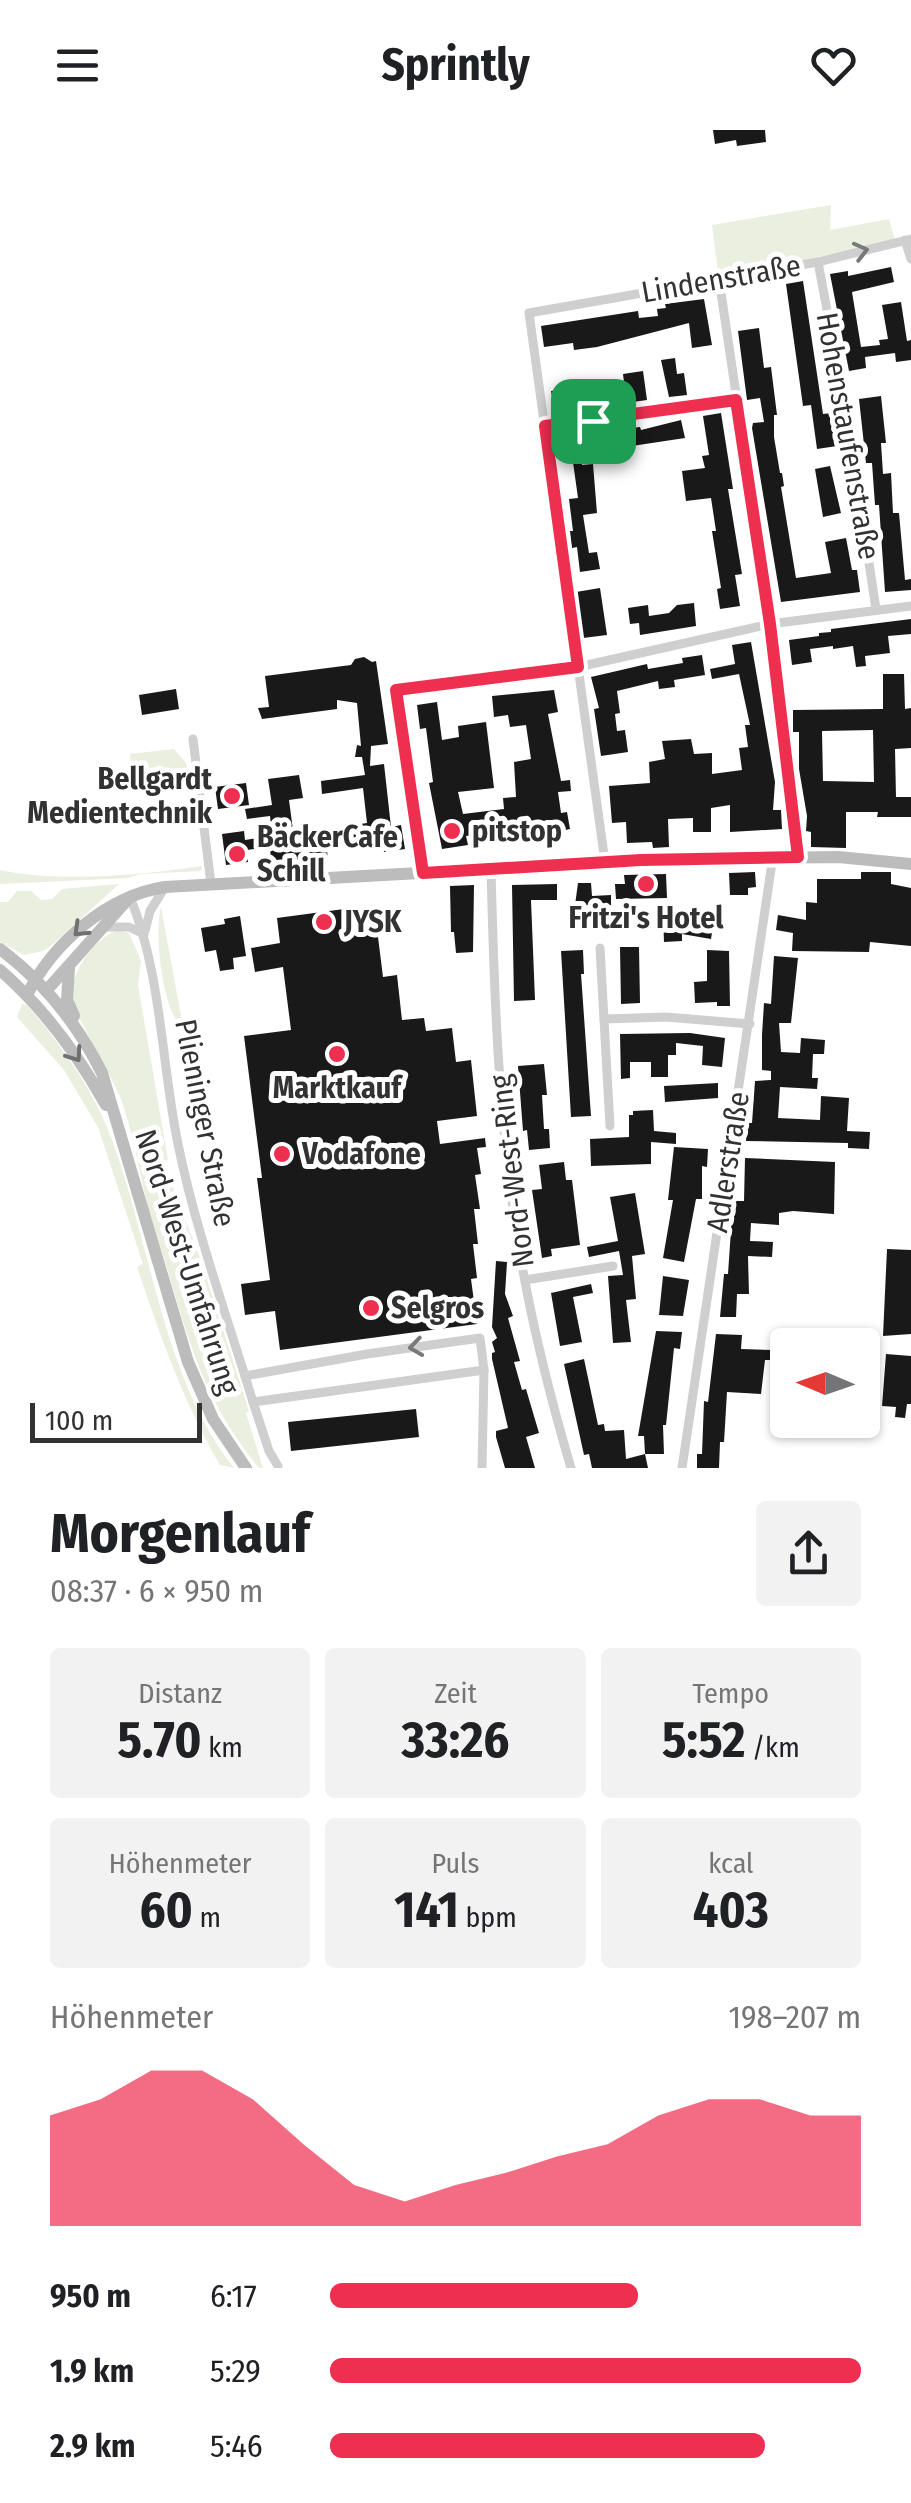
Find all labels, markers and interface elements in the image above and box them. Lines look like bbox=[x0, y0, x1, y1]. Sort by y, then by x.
icon: menu bbox=[50, 38, 105, 93]
text: Sprintly bbox=[381, 38, 530, 92]
icon: heart bbox=[806, 38, 861, 93]
one-way arrow bbox=[852, 242, 869, 263]
street label: Lindenstraße bbox=[639, 247, 803, 311]
street label: Hohenstaufenstraße bbox=[809, 310, 887, 562]
pin bbox=[551, 379, 636, 464]
icon: arrive bbox=[566, 394, 621, 449]
place label: Bellgardt Medientechnik bbox=[27, 761, 213, 831]
marker: Bellgardt Medientechnik bbox=[221, 785, 243, 807]
place label: pitstop bbox=[472, 813, 562, 849]
place label: BäckerCafe Schill bbox=[257, 819, 398, 889]
marker: pitstop bbox=[441, 820, 463, 842]
marker: BäckerCafe Schill bbox=[226, 843, 248, 865]
marker: Fritzi's Hotel bbox=[635, 873, 657, 895]
place label: Fritzi's Hotel bbox=[568, 900, 724, 936]
place label: JYSK bbox=[343, 904, 402, 940]
marker: JYSK bbox=[313, 911, 335, 933]
one-way arrow bbox=[74, 918, 92, 936]
street label: Plieninger Straße bbox=[167, 1016, 243, 1230]
marker: Marktkauf bbox=[326, 1043, 348, 1065]
one-way arrow bbox=[63, 1044, 81, 1062]
place label: Marktkauf bbox=[273, 1070, 403, 1106]
street label: Nord-West-Ring bbox=[482, 1072, 542, 1270]
street label: Adlerstraße bbox=[699, 1089, 757, 1235]
street label: Nord-West-Umfahrung bbox=[127, 1125, 247, 1400]
place label: Vodafone bbox=[301, 1136, 421, 1172]
marker: Vodafone bbox=[271, 1143, 293, 1165]
place label: Selgros bbox=[391, 1290, 484, 1326]
marker: Selgros bbox=[360, 1297, 382, 1319]
north arrow bbox=[770, 1328, 880, 1438]
map controls bbox=[770, 1328, 880, 1438]
one-way arrow bbox=[408, 1335, 425, 1356]
scale bar bbox=[30, 1398, 202, 1442]
text: 100 m bbox=[45, 1404, 113, 1437]
text: Morgenlauf bbox=[50, 1501, 310, 1567]
button: share bbox=[756, 1501, 861, 1606]
text: 08:37 · 6 × 950 m bbox=[50, 1572, 263, 1610]
text: Distanz bbox=[138, 1677, 222, 1710]
text: Zeit bbox=[434, 1677, 477, 1710]
text: Tempo bbox=[693, 1677, 769, 1710]
text: 5.70 bbox=[118, 1710, 202, 1770]
text: 33:26 bbox=[401, 1710, 510, 1770]
text: 5:52 bbox=[662, 1710, 745, 1770]
text: km bbox=[202, 1731, 243, 1764]
text: /km bbox=[745, 1731, 800, 1764]
text: Höhenmeter bbox=[109, 1847, 252, 1880]
text: Puls bbox=[432, 1847, 479, 1880]
text: kcal bbox=[708, 1847, 754, 1880]
text: 60 bbox=[139, 1880, 193, 1940]
text: 141 bbox=[394, 1880, 459, 1940]
text: 403 bbox=[693, 1880, 769, 1940]
text: m bbox=[193, 1901, 221, 1934]
text: bpm bbox=[459, 1901, 517, 1934]
text: Höhenmeter bbox=[50, 1998, 213, 2036]
text: 198–207 m bbox=[728, 1998, 861, 2036]
text: 950 m bbox=[50, 2277, 131, 2315]
text: 6:17 bbox=[210, 2277, 257, 2315]
text: 1.9 km bbox=[50, 2352, 134, 2390]
text: 5:29 bbox=[210, 2352, 261, 2390]
text: 2.9 km bbox=[50, 2427, 135, 2465]
text: 5:46 bbox=[210, 2427, 263, 2465]

